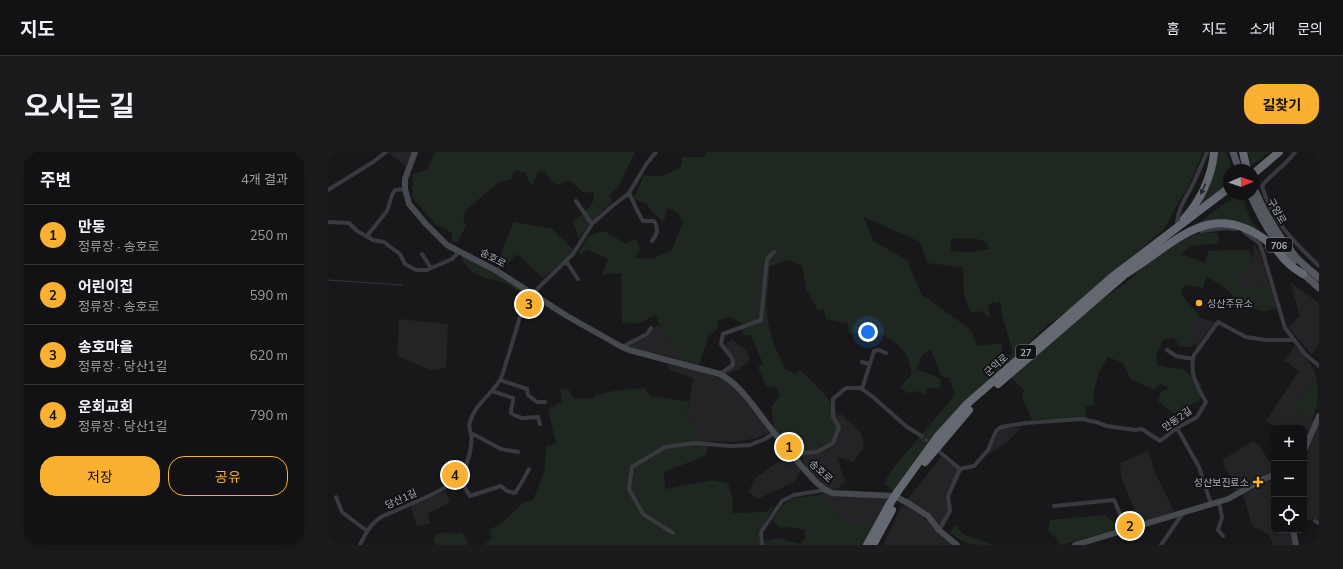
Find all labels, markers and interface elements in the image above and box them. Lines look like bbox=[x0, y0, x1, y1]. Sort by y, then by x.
text: 지도 bbox=[20, 17, 55, 41]
text: 홈 bbox=[1167, 20, 1180, 38]
text: 지도 bbox=[1202, 20, 1227, 38]
text: 소개 bbox=[1249, 20, 1275, 38]
text: 문의 bbox=[1297, 20, 1323, 38]
button: 길찾기 bbox=[1244, 84, 1319, 124]
text: 오시는 길 bbox=[24, 88, 135, 123]
north arrow bbox=[1223, 164, 1259, 200]
text: 주변 bbox=[40, 169, 71, 190]
text: 4개 결과 bbox=[241, 171, 288, 187]
one-way arrow bbox=[1200, 184, 1206, 195]
street label: 구암로 bbox=[1264, 196, 1290, 226]
text: 만동 bbox=[78, 217, 106, 236]
text: 1 bbox=[49, 227, 57, 243]
text: 250 m bbox=[250, 227, 288, 243]
text: 정류장 · 송호로 bbox=[78, 238, 160, 254]
road number: 706 bbox=[1266, 238, 1292, 252]
street label: 송호로 bbox=[478, 246, 508, 270]
text: 어린이집 bbox=[78, 277, 133, 296]
text: 2 bbox=[49, 287, 57, 303]
text: 590 m bbox=[250, 287, 288, 303]
pin: 3 bbox=[516, 289, 542, 319]
place label: 성산주유소 bbox=[1207, 297, 1253, 310]
text: 정류장 · 송호로 bbox=[78, 298, 160, 314]
marker: 성산주유소 bbox=[1194, 298, 1204, 308]
your location bbox=[858, 322, 878, 342]
text: 송호마을 bbox=[78, 337, 133, 356]
road number: 27 bbox=[1016, 345, 1036, 359]
text: 3 bbox=[49, 347, 57, 363]
text: 620 m bbox=[250, 347, 288, 363]
street label: 군익로 bbox=[981, 351, 1011, 379]
text: 정류장 · 당산1길 bbox=[78, 358, 167, 374]
text: 운회교회 bbox=[78, 397, 133, 416]
street label: 만동2길 bbox=[1160, 404, 1194, 434]
text: 4 bbox=[49, 407, 57, 423]
text: 790 m bbox=[250, 407, 288, 423]
text: 정류장 · 당산1길 bbox=[78, 418, 167, 434]
map controls bbox=[1271, 425, 1307, 533]
button: + bbox=[1271, 425, 1307, 461]
pin: 1 bbox=[776, 432, 802, 462]
button: 저장 bbox=[40, 456, 160, 496]
button: 공유 bbox=[168, 456, 288, 496]
street label: 송호로 bbox=[806, 457, 836, 485]
pin: 4 bbox=[442, 460, 468, 490]
button: − bbox=[1271, 461, 1307, 497]
place label: 성산보진료소 bbox=[1194, 476, 1249, 489]
marker: 성산보진료소 bbox=[1252, 476, 1264, 488]
street label: 당산1길 bbox=[383, 486, 419, 512]
button: locate bbox=[1271, 497, 1307, 533]
pin: 2 bbox=[1117, 511, 1143, 541]

